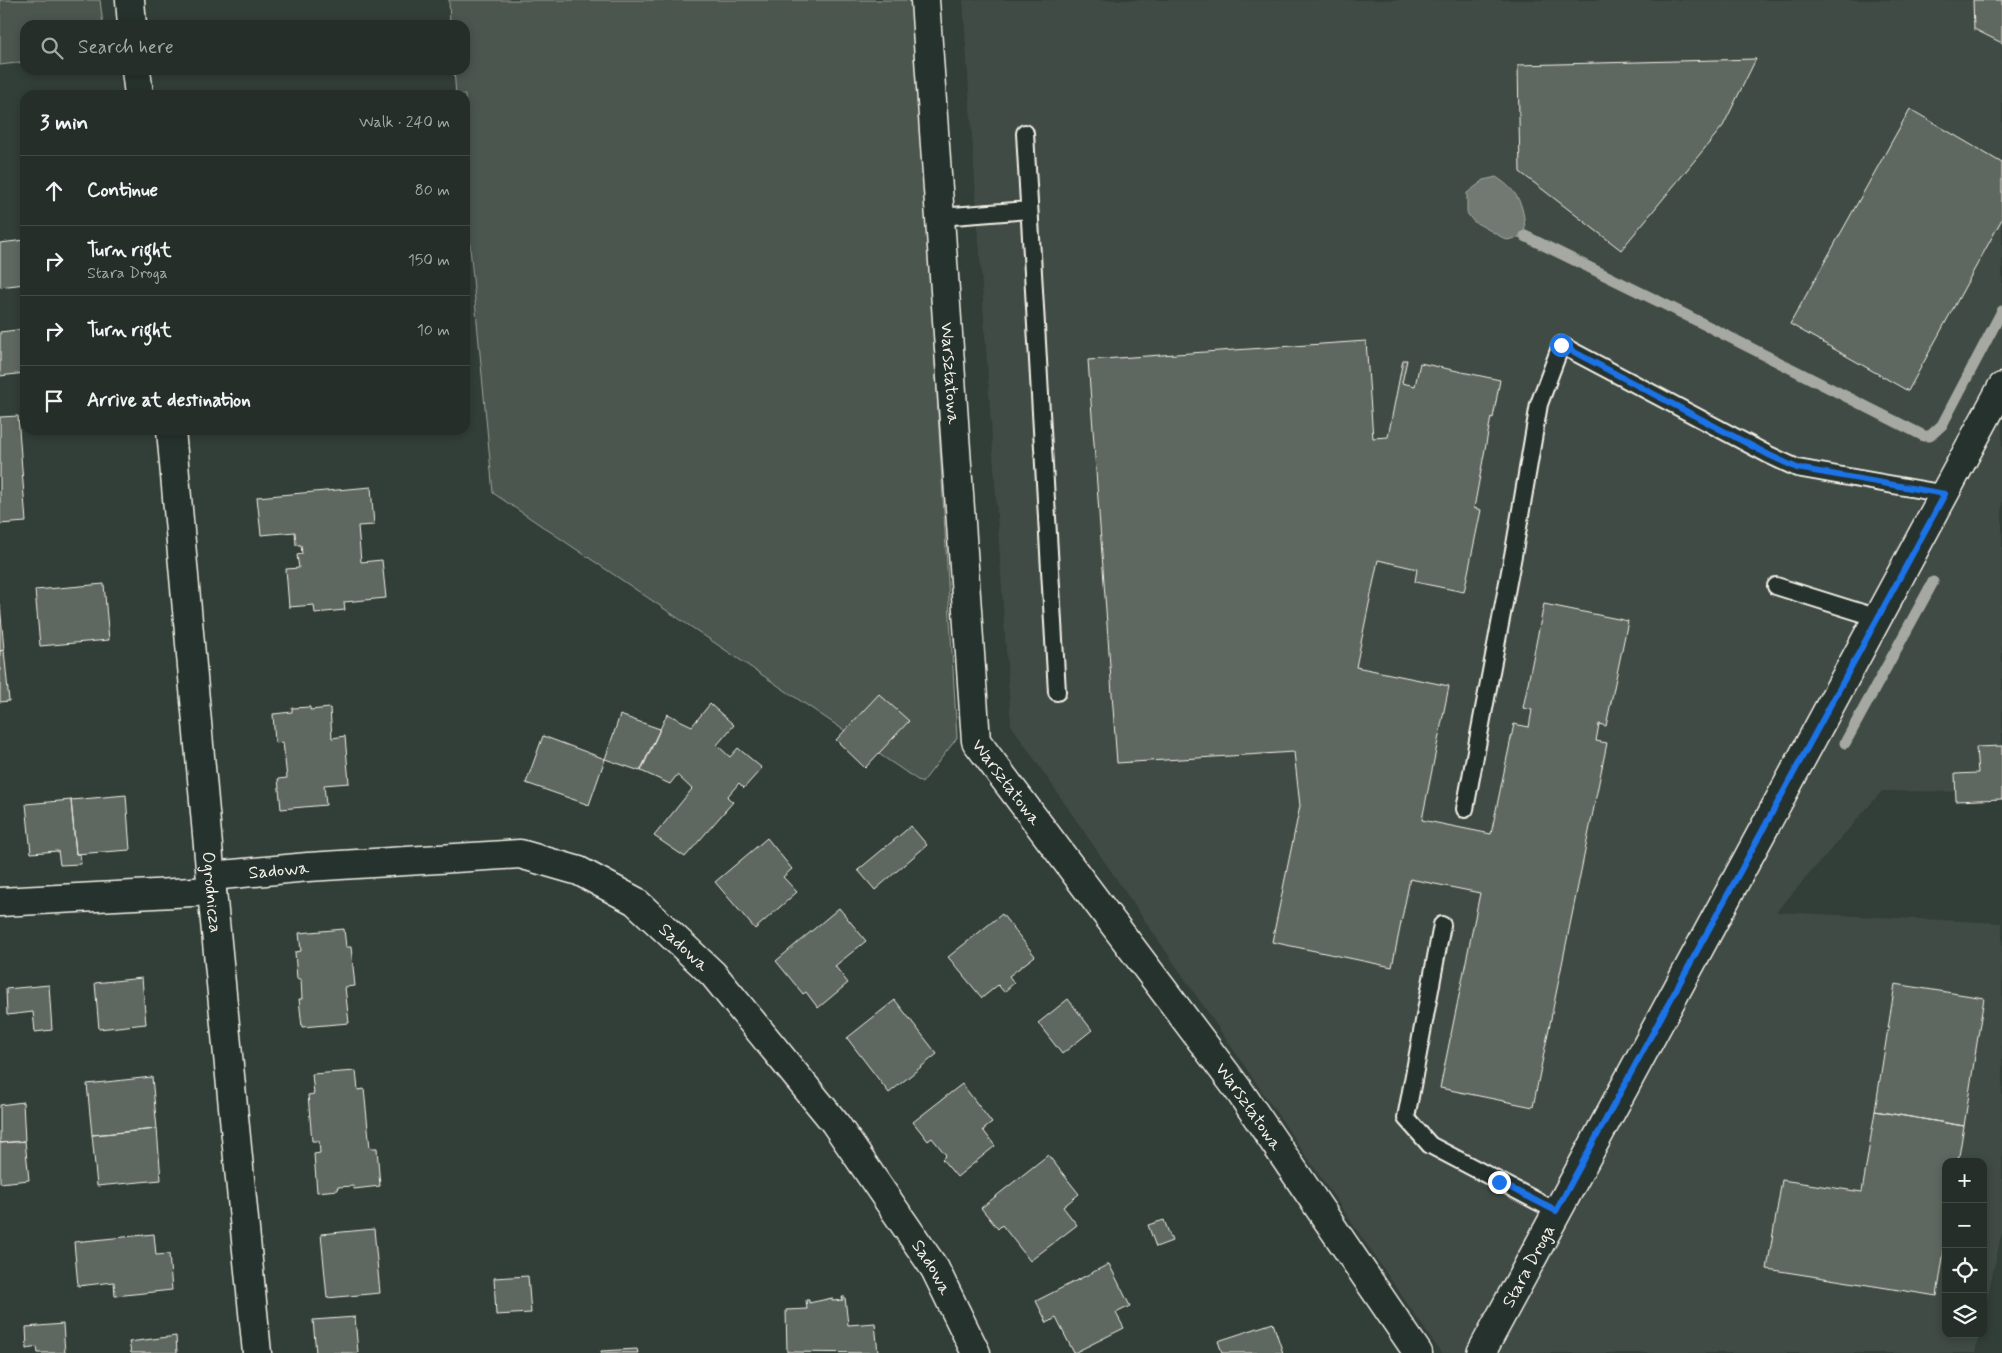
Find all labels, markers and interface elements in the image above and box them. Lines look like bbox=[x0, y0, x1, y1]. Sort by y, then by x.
search box bbox=[20, 20, 470, 75]
icon: search bbox=[38, 34, 66, 62]
text: Search here bbox=[78, 35, 174, 60]
text: 3 min bbox=[40, 109, 88, 137]
text: Walk · 240 m bbox=[359, 112, 450, 133]
icon: ahead bbox=[40, 177, 68, 205]
text: Continue bbox=[87, 178, 158, 203]
text: 80 m bbox=[415, 180, 450, 201]
text: Turn right bbox=[87, 238, 171, 263]
icon: right bbox=[40, 247, 68, 275]
text: 150 m bbox=[408, 250, 450, 271]
text: Stara Droga bbox=[87, 263, 168, 284]
icon: right bbox=[40, 317, 68, 345]
text: Turn right bbox=[87, 318, 171, 343]
text: 10 m bbox=[417, 320, 450, 341]
street label: Warsztatowa bbox=[934, 321, 965, 425]
route start bbox=[1550, 334, 1573, 357]
icon: arrive bbox=[40, 387, 68, 415]
text: Arrive at destination bbox=[87, 388, 251, 413]
street label: Warsztatowa bbox=[966, 735, 1046, 831]
street label: Ogrodnicza bbox=[196, 851, 227, 934]
street label: Sadowa bbox=[247, 856, 310, 885]
street label: Sadowa bbox=[653, 918, 714, 977]
street label: Warsztatowa bbox=[1209, 1058, 1288, 1156]
map controls bbox=[1942, 1158, 1987, 1338]
button: + bbox=[1942, 1158, 1987, 1203]
route end bbox=[1488, 1171, 1511, 1194]
button: − bbox=[1942, 1203, 1987, 1248]
street label: Stara Droga bbox=[1497, 1221, 1561, 1312]
street label: Sadowa bbox=[905, 1235, 957, 1299]
button: locate bbox=[1942, 1248, 1987, 1293]
button: layers bbox=[1942, 1293, 1987, 1338]

